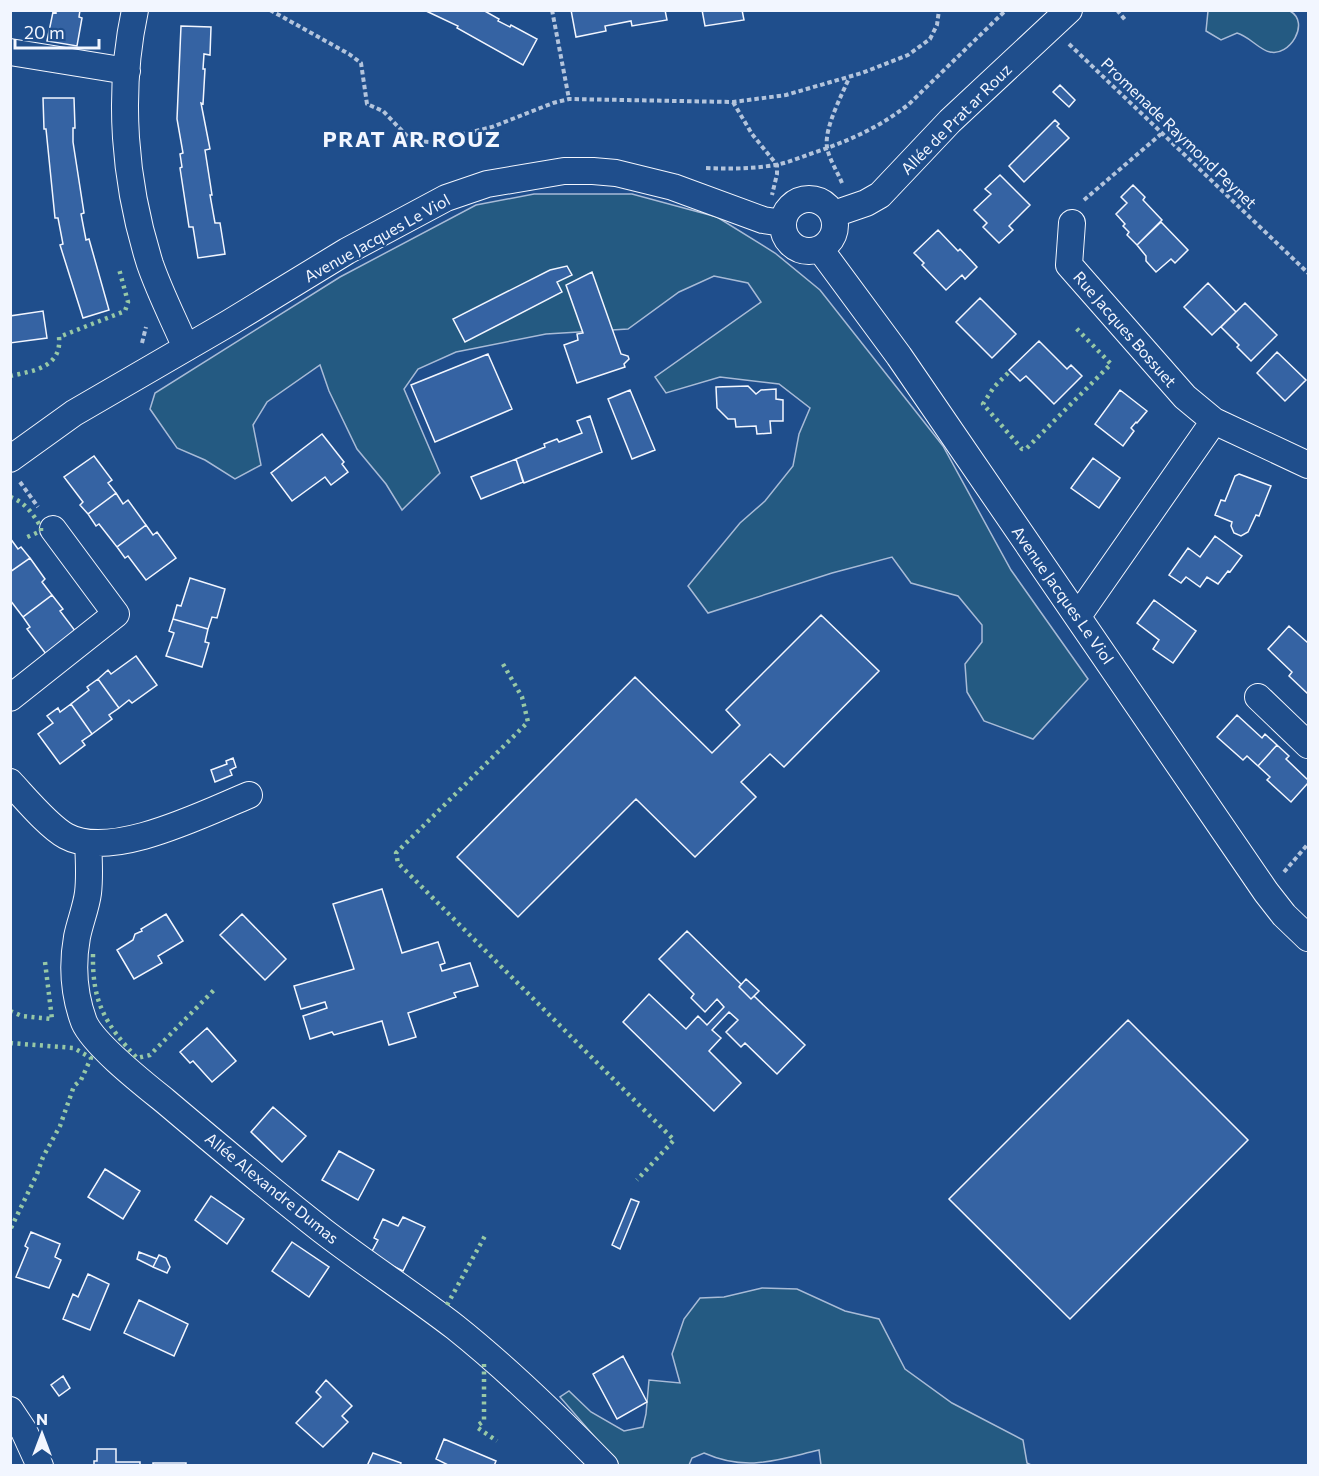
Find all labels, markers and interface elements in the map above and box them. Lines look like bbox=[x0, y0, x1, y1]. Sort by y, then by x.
scale bar bbox=[15, 12, 99, 50]
text: 20 m bbox=[24, 21, 65, 43]
street label: Promenade Raymond Peynet bbox=[1098, 53, 1261, 212]
street label: Allée de Prat ar Rouz bbox=[896, 59, 1015, 178]
district label: PRAT AR ROUZ bbox=[323, 125, 501, 152]
street label: Avenue Jacques Le Viol bbox=[301, 190, 453, 286]
street label: Rue Jacques Bossuet bbox=[1070, 267, 1181, 391]
street label: Avenue Jacques Le Viol bbox=[1009, 522, 1118, 667]
street label: Allée Alexandre Dumas bbox=[202, 1128, 343, 1247]
north arrow bbox=[12, 1404, 72, 1464]
text: N bbox=[36, 1409, 48, 1428]

